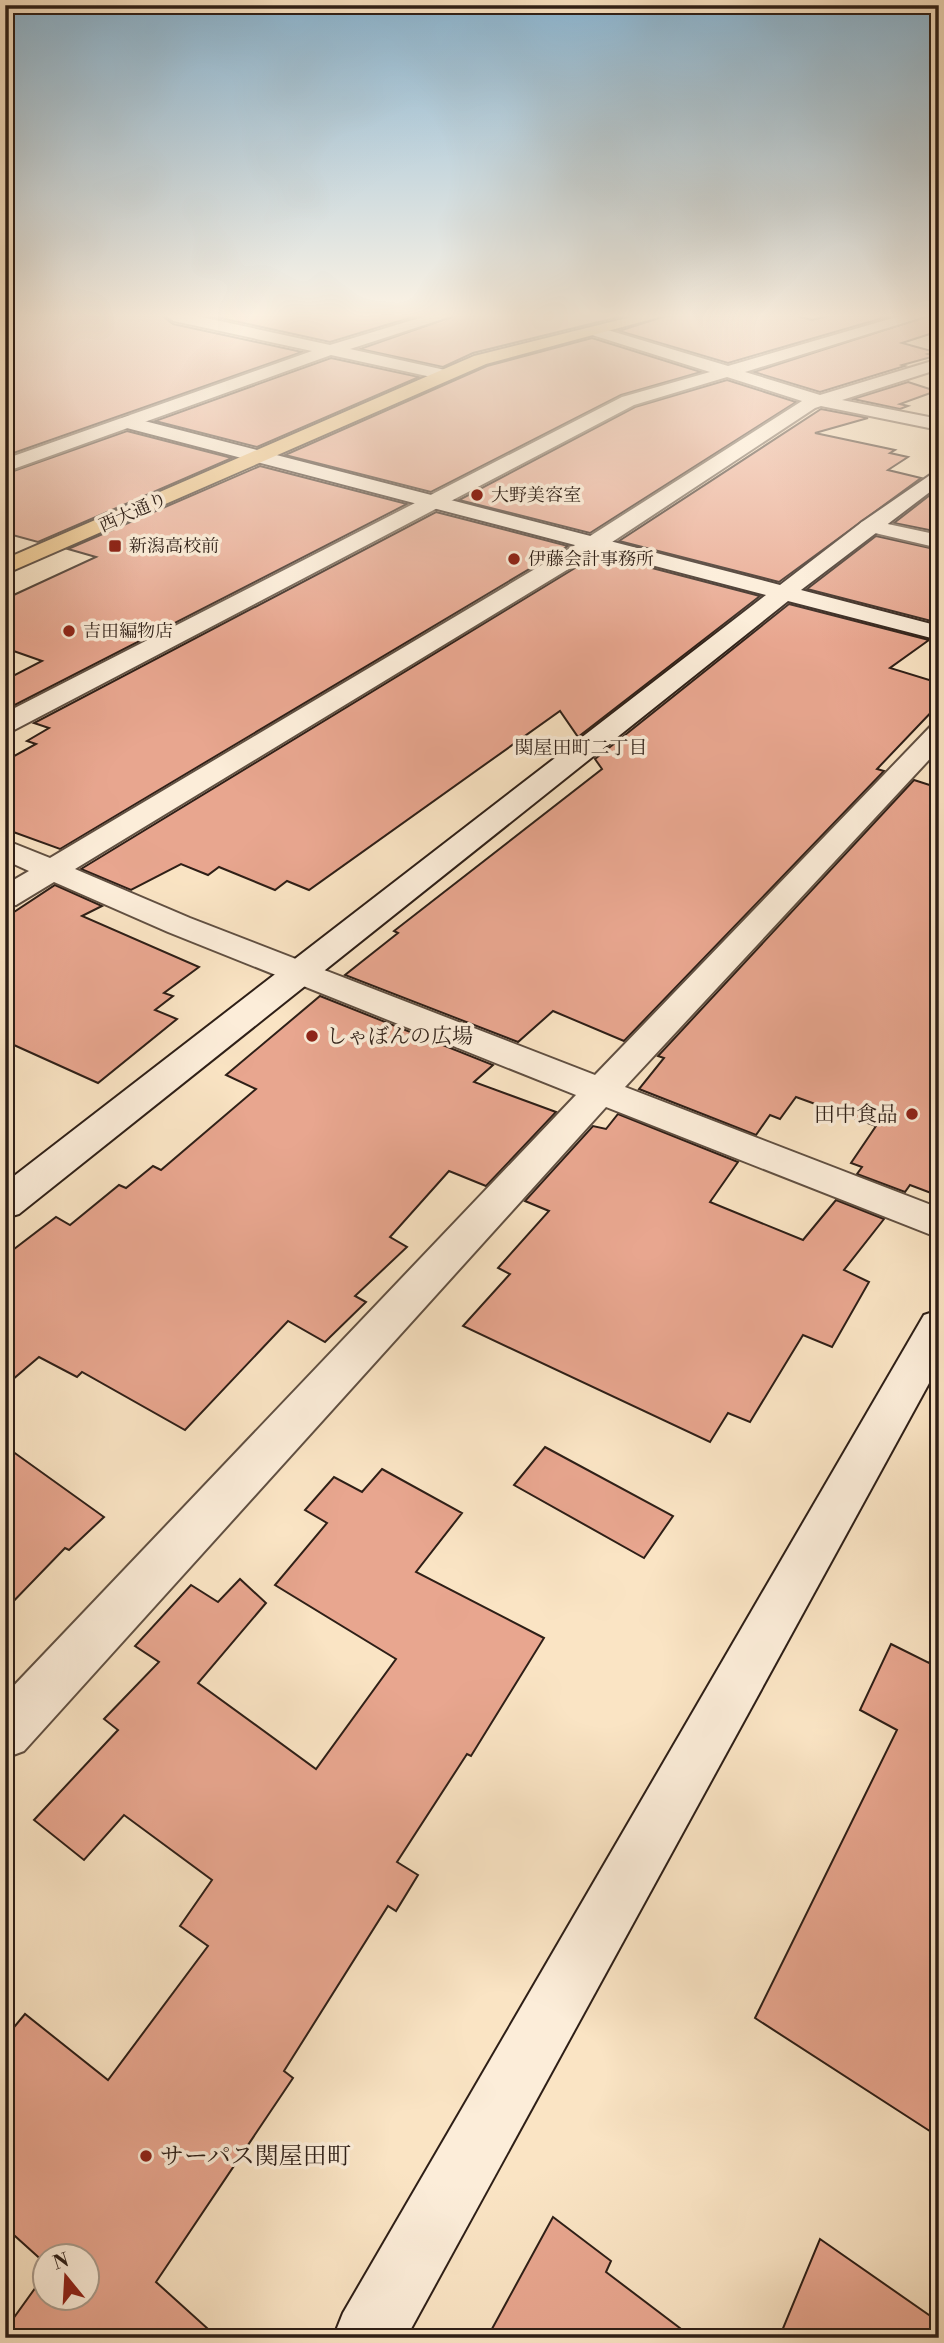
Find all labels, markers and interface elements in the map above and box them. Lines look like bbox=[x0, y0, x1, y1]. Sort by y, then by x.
place label: 大野美容室 bbox=[491, 484, 581, 507]
street label: 西大通り bbox=[96, 487, 171, 538]
marker: 大野美容室 bbox=[469, 487, 485, 503]
place label: 新潟高校前 bbox=[129, 535, 219, 558]
marker: 新潟高校前 bbox=[107, 538, 123, 554]
place label: 伊藤会計事務所 bbox=[528, 548, 654, 571]
marker: 伊藤会計事務所 bbox=[506, 551, 522, 567]
place label: 吉田編物店 bbox=[83, 620, 173, 643]
marker: 吉田編物店 bbox=[61, 623, 77, 639]
district label: 関屋田町二丁目 bbox=[514, 736, 648, 760]
place label: しゃぼんの広場 bbox=[326, 1024, 473, 1050]
marker: しゃぼんの広場 bbox=[304, 1028, 320, 1044]
place label: 田中食品 bbox=[814, 1102, 898, 1128]
marker: 田中食品 bbox=[904, 1106, 920, 1122]
place label: サーパス関屋田町 bbox=[160, 2142, 351, 2172]
marker: サーパス関屋田町 bbox=[138, 2148, 154, 2164]
north arrow bbox=[32, 2242, 102, 2312]
text: N bbox=[50, 2248, 72, 2276]

